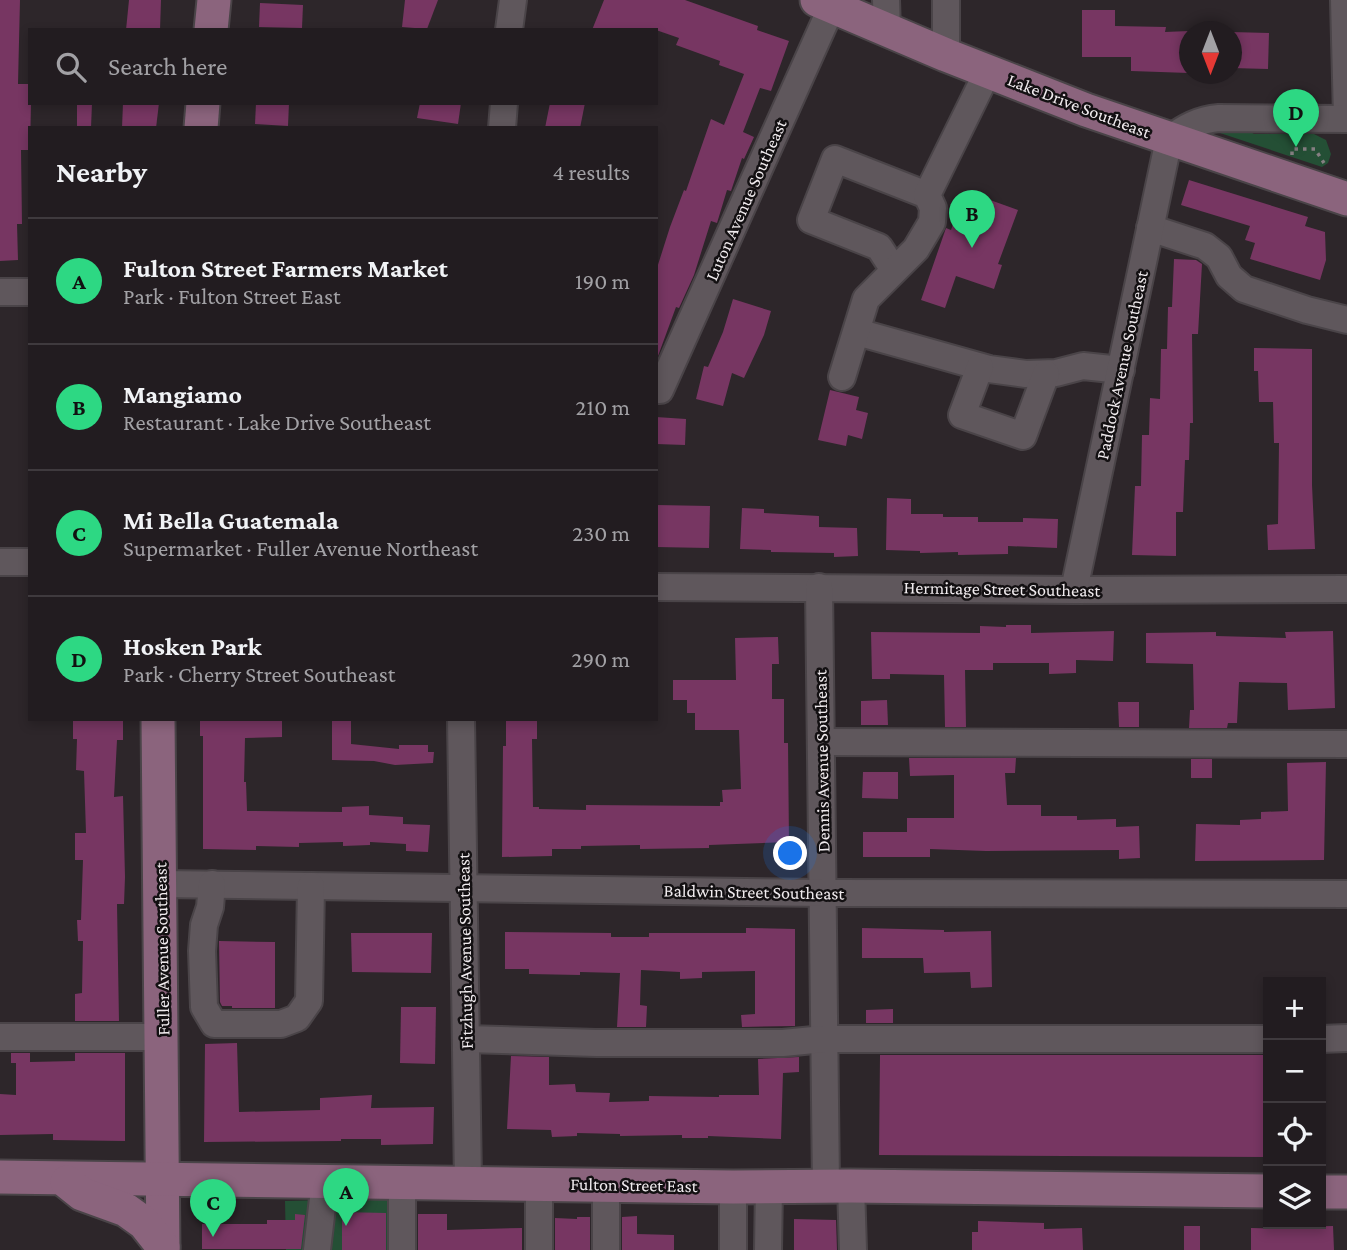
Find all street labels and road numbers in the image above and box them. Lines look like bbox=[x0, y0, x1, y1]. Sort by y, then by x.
street label: Lake Drive Southeast bbox=[1005, 70, 1154, 143]
street label: Luton Avenue Southeast bbox=[701, 115, 791, 284]
street label: Paddock Avenue Southeast bbox=[1092, 268, 1152, 461]
street label: Hermitage Street Southeast bbox=[903, 577, 1102, 601]
street label: Dennis Avenue Southeast bbox=[810, 669, 834, 852]
street label: Fitzhugh Avenue Southeast bbox=[453, 852, 477, 1049]
street label: Fuller Avenue Southeast bbox=[150, 861, 174, 1036]
street label: Baldwin Street Southeast bbox=[663, 880, 846, 904]
street label: Fulton Street East bbox=[570, 1174, 699, 1196]

